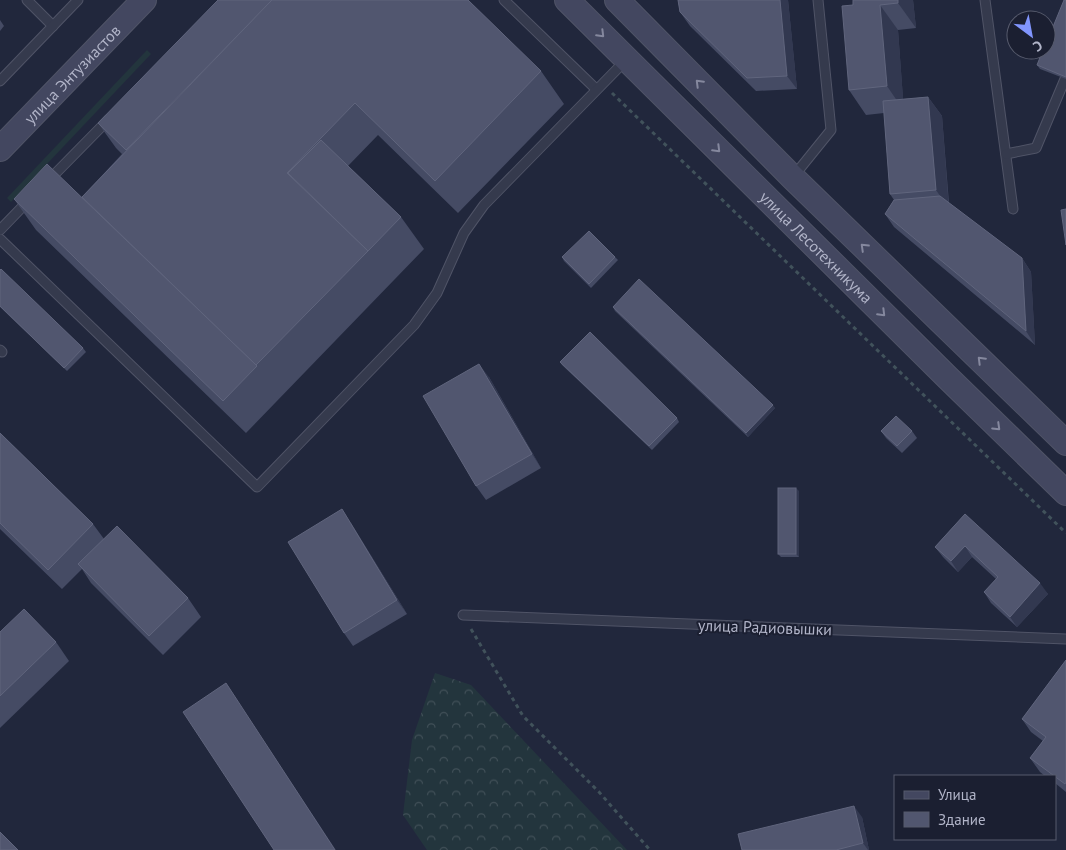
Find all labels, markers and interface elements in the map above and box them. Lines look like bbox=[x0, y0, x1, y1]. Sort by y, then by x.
north arrow bbox=[1006, 10, 1056, 60]
street label: улица Энтузиастов bbox=[20, 20, 125, 128]
one-way arrow bbox=[595, 29, 604, 38]
text: С bbox=[1030, 36, 1046, 56]
one-way arrow bbox=[696, 80, 705, 89]
one-way arrow bbox=[711, 143, 720, 152]
street label: улица Лесотехникума bbox=[756, 187, 877, 307]
one-way arrow bbox=[861, 244, 870, 253]
one-way arrow bbox=[876, 307, 885, 316]
one-way arrow bbox=[978, 356, 987, 365]
one-way arrow bbox=[992, 421, 1001, 430]
street label: улица Радиовышки bbox=[698, 615, 832, 639]
legend bbox=[894, 775, 1056, 840]
text: Улица bbox=[938, 785, 976, 804]
text: Здание bbox=[938, 810, 986, 829]

